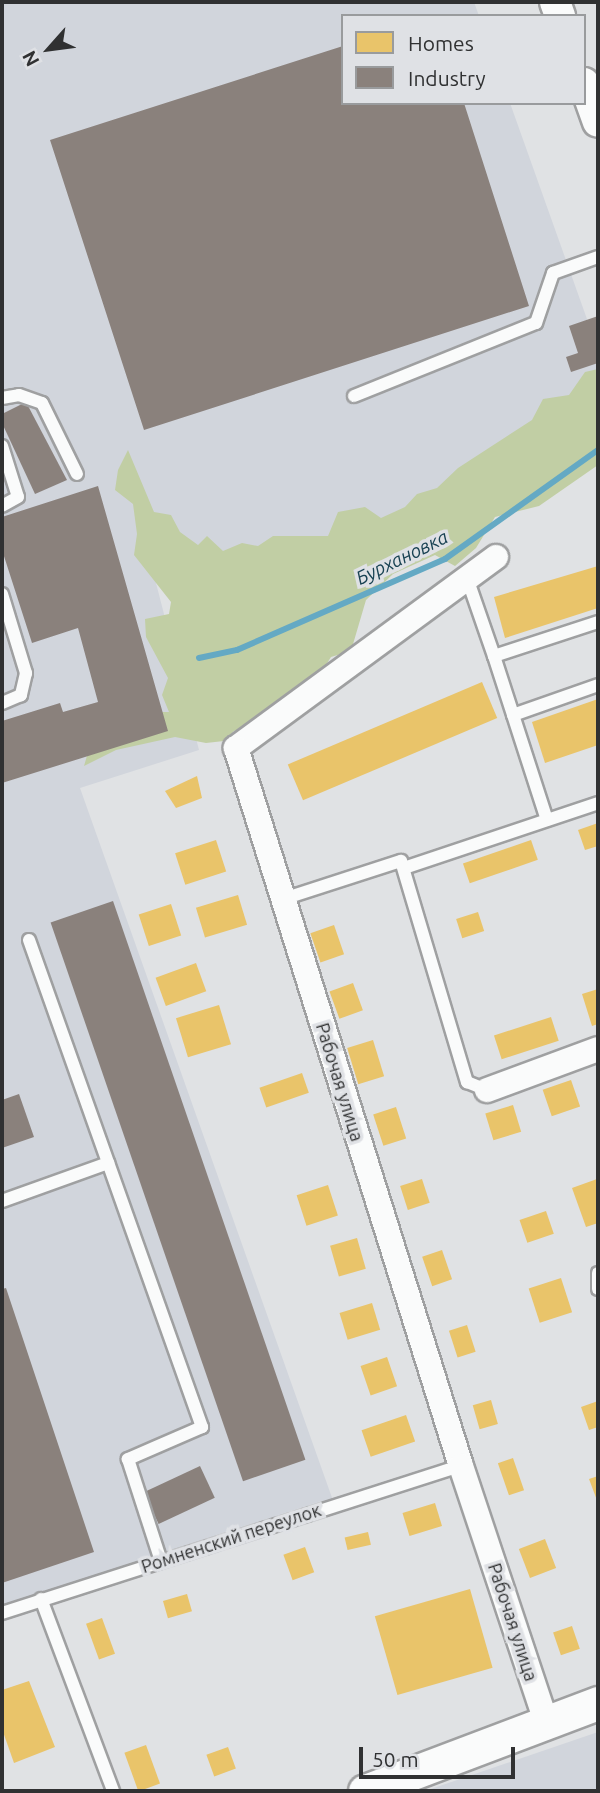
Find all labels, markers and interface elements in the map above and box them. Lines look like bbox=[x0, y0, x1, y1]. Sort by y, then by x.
north arrow bbox=[14, 14, 84, 84]
legend bbox=[341, 14, 586, 105]
text: Homes bbox=[408, 31, 474, 55]
text: N bbox=[17, 47, 44, 70]
text: Industry bbox=[408, 66, 486, 90]
water label: Бурхановка bbox=[352, 526, 452, 590]
street label: Рабочая улица bbox=[312, 1020, 368, 1144]
street label: Ромненский переулок bbox=[138, 1499, 324, 1577]
street label: Рабочая улица bbox=[484, 1560, 542, 1684]
scale bar bbox=[362, 1734, 518, 1778]
text: 50 m bbox=[372, 1747, 419, 1771]

